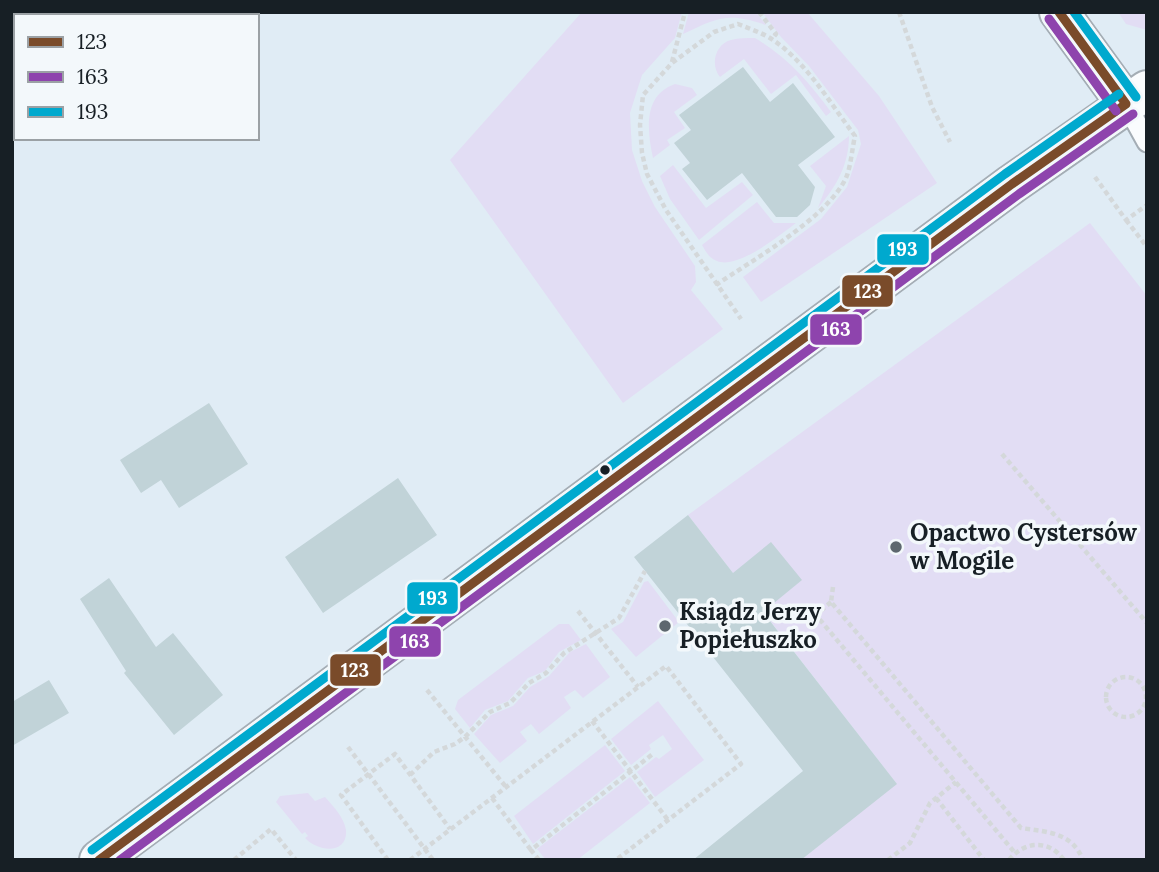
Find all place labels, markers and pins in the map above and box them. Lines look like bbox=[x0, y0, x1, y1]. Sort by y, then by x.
unlabelled marker bbox=[598, 463, 612, 477]
place label: Opactwo Cystersów w Mogile bbox=[910, 517, 1138, 576]
marker: Opactwo Cystersów w Mogile bbox=[888, 539, 904, 555]
place label: Ksiądz Jerzy Popiełuszko bbox=[679, 596, 822, 655]
marker: Ksiądz Jerzy Popiełuszko bbox=[657, 618, 673, 634]

